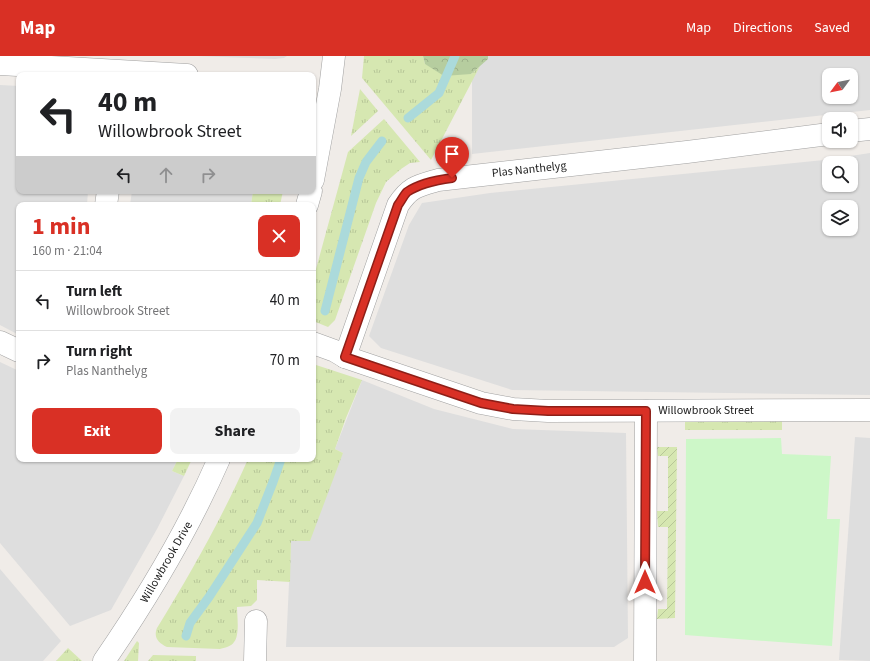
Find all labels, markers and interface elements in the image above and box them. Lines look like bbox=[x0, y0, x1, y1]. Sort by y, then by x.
text: Map bbox=[20, 15, 55, 42]
text: Map bbox=[686, 18, 711, 38]
text: Directions bbox=[733, 18, 792, 38]
text: Saved bbox=[814, 18, 850, 38]
north arrow bbox=[822, 68, 858, 104]
map controls bbox=[822, 68, 858, 236]
text: 40 m bbox=[98, 82, 157, 122]
icon: left bbox=[32, 88, 84, 140]
button: sound bbox=[822, 112, 858, 148]
text: Willowbrook Street bbox=[98, 119, 242, 144]
pin bbox=[435, 137, 469, 178]
icon: arrive bbox=[441, 143, 463, 165]
button: search bbox=[822, 156, 858, 192]
street label: Plas Nanthelyg bbox=[491, 157, 567, 182]
icon: left bbox=[113, 164, 135, 186]
icon: ahead bbox=[155, 164, 177, 186]
icon: right bbox=[197, 164, 219, 186]
button: layers bbox=[822, 200, 858, 236]
text: 1 min bbox=[32, 209, 90, 244]
button: close bbox=[258, 215, 300, 257]
text: 160 m · 21:04 bbox=[32, 242, 102, 260]
text: Turn left bbox=[66, 281, 122, 302]
icon: left bbox=[32, 290, 54, 312]
text: 40 m bbox=[270, 290, 300, 311]
text: Willowbrook Street bbox=[66, 302, 170, 320]
text: Turn right bbox=[66, 341, 132, 362]
icon: right bbox=[32, 350, 54, 372]
text: 70 m bbox=[270, 350, 300, 371]
text: Plas Nanthelyg bbox=[66, 362, 147, 380]
street label: Willowbrook Street bbox=[658, 402, 754, 419]
button: Exit bbox=[32, 408, 162, 454]
button: Share bbox=[170, 408, 300, 454]
street label: Willowbrook Drive bbox=[136, 518, 197, 606]
position arrow bbox=[624, 561, 666, 603]

